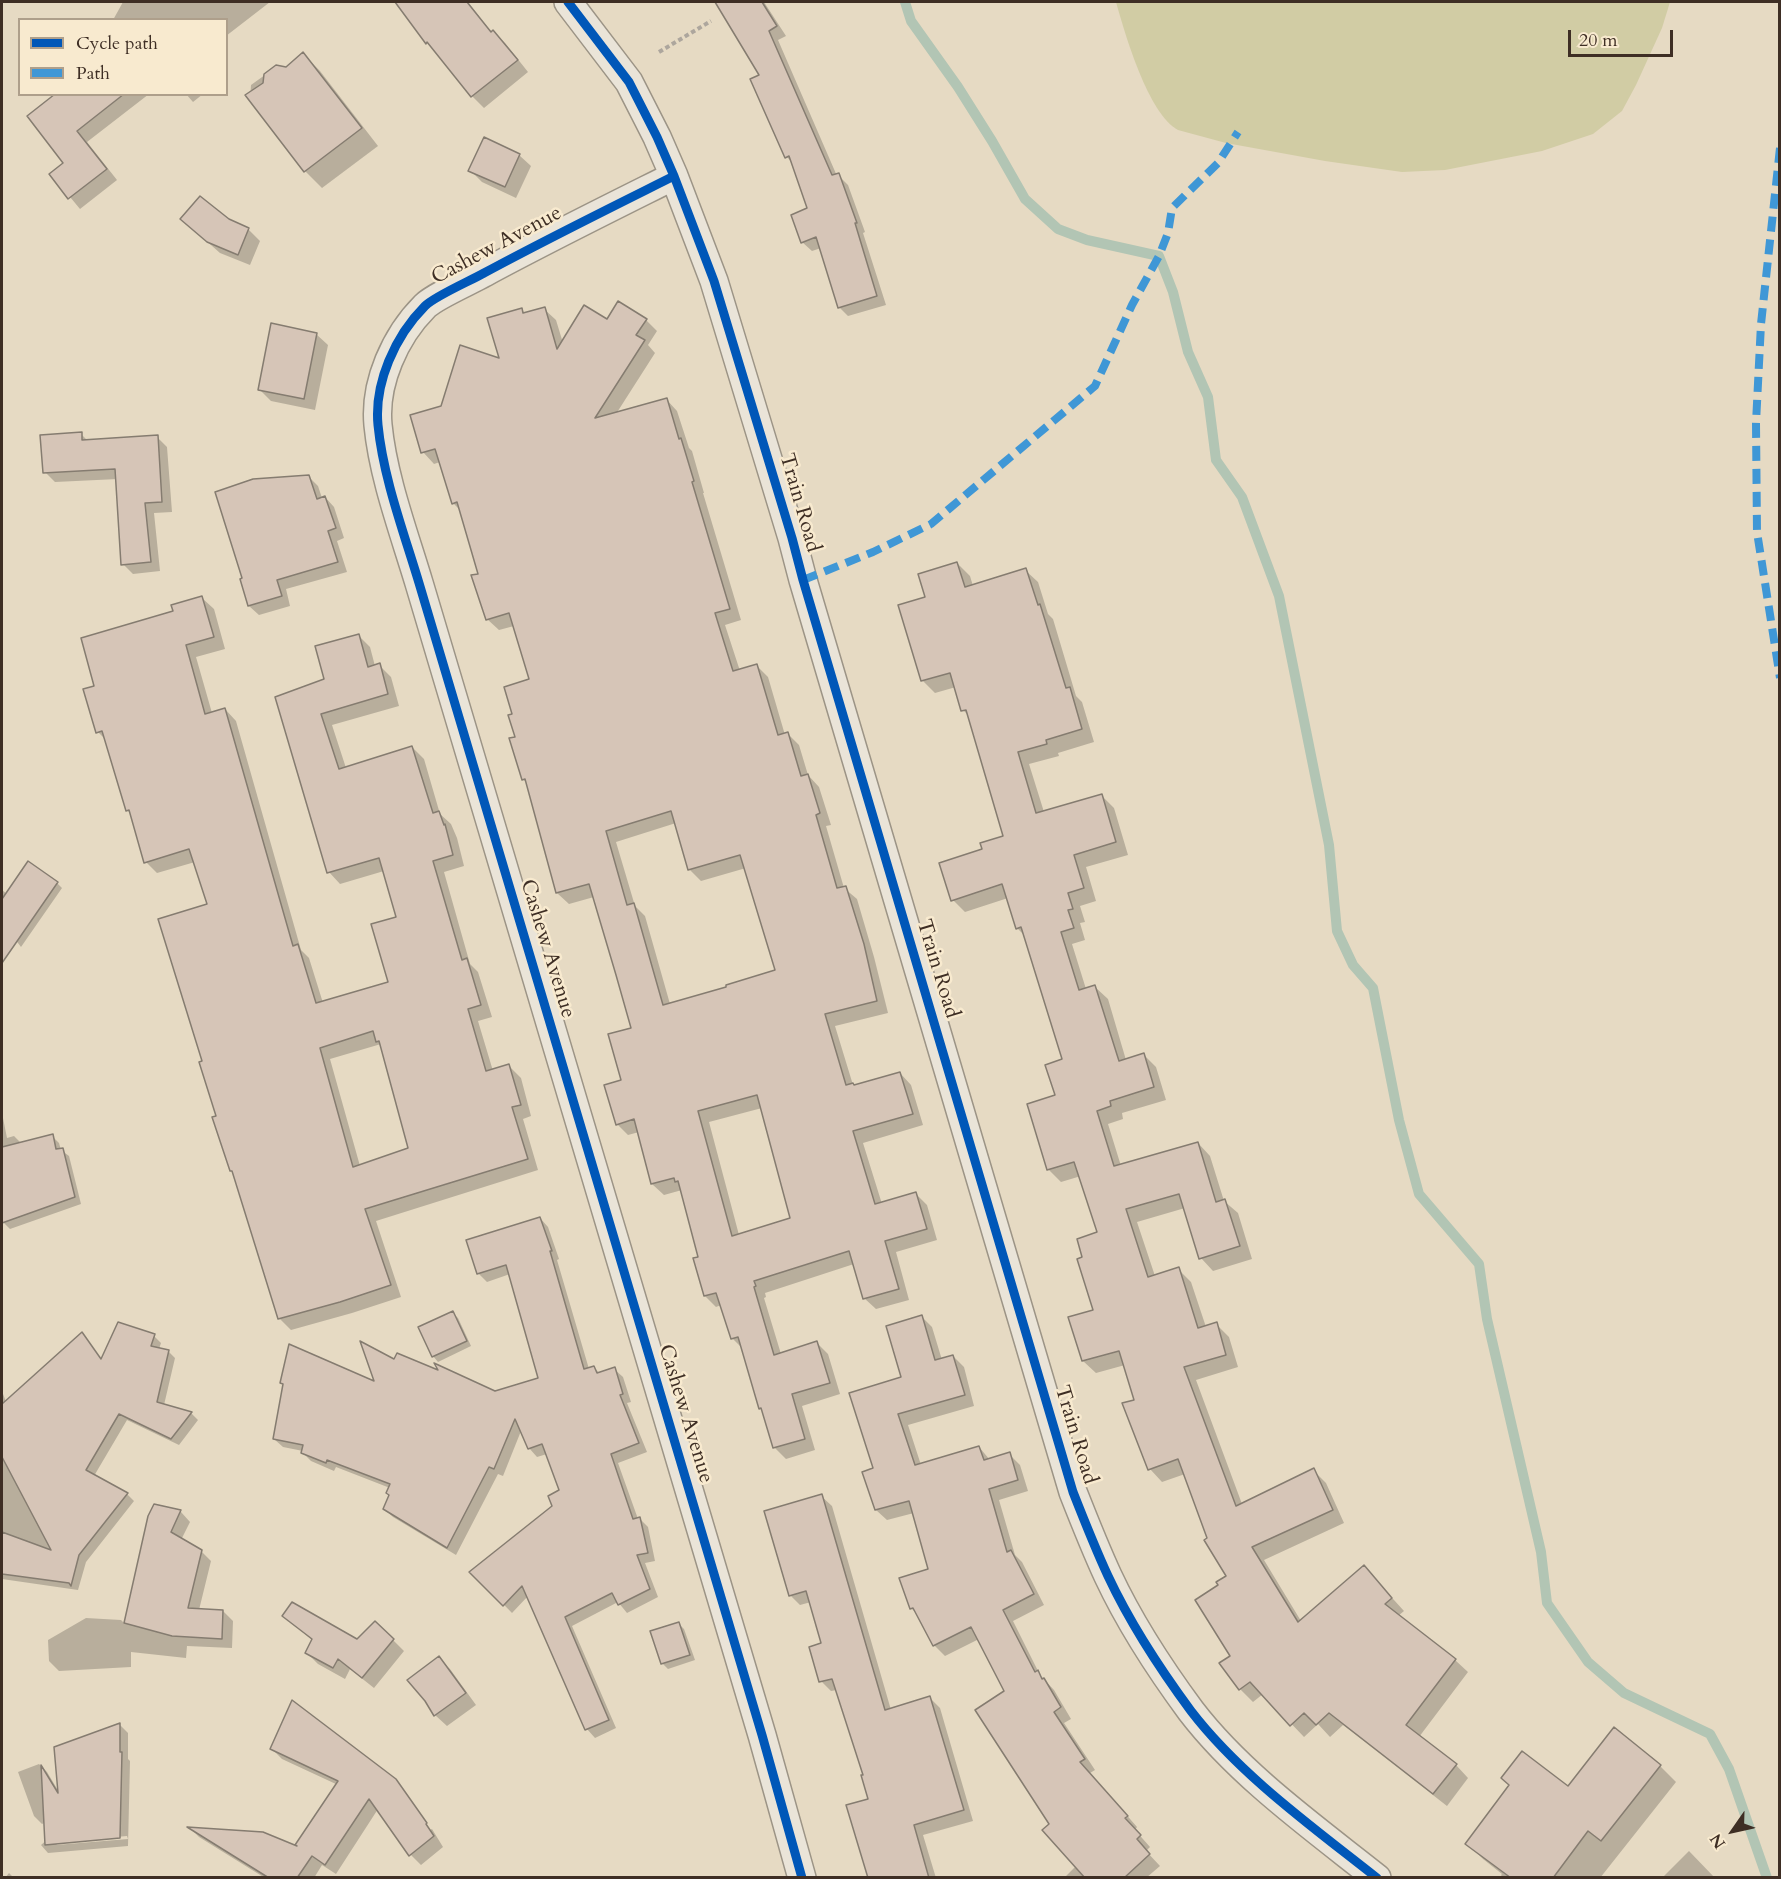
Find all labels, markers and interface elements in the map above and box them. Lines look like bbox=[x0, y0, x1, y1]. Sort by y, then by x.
legend bbox=[18, 18, 228, 96]
scale bar bbox=[1571, 18, 1676, 56]
text: 20 m bbox=[1579, 28, 1618, 53]
text: Cycle path bbox=[76, 31, 158, 56]
text: Path bbox=[76, 61, 110, 86]
street label: Cashew Avenue bbox=[428, 201, 566, 291]
street label: Train Road bbox=[773, 451, 825, 555]
street label: Cashew Avenue bbox=[514, 877, 580, 1021]
street label: Train Road bbox=[910, 917, 964, 1021]
street label: Cashew Avenue bbox=[652, 1342, 718, 1486]
street label: Train Road bbox=[1048, 1383, 1102, 1487]
north arrow bbox=[1703, 1801, 1763, 1861]
text: N bbox=[1705, 1829, 1731, 1853]

